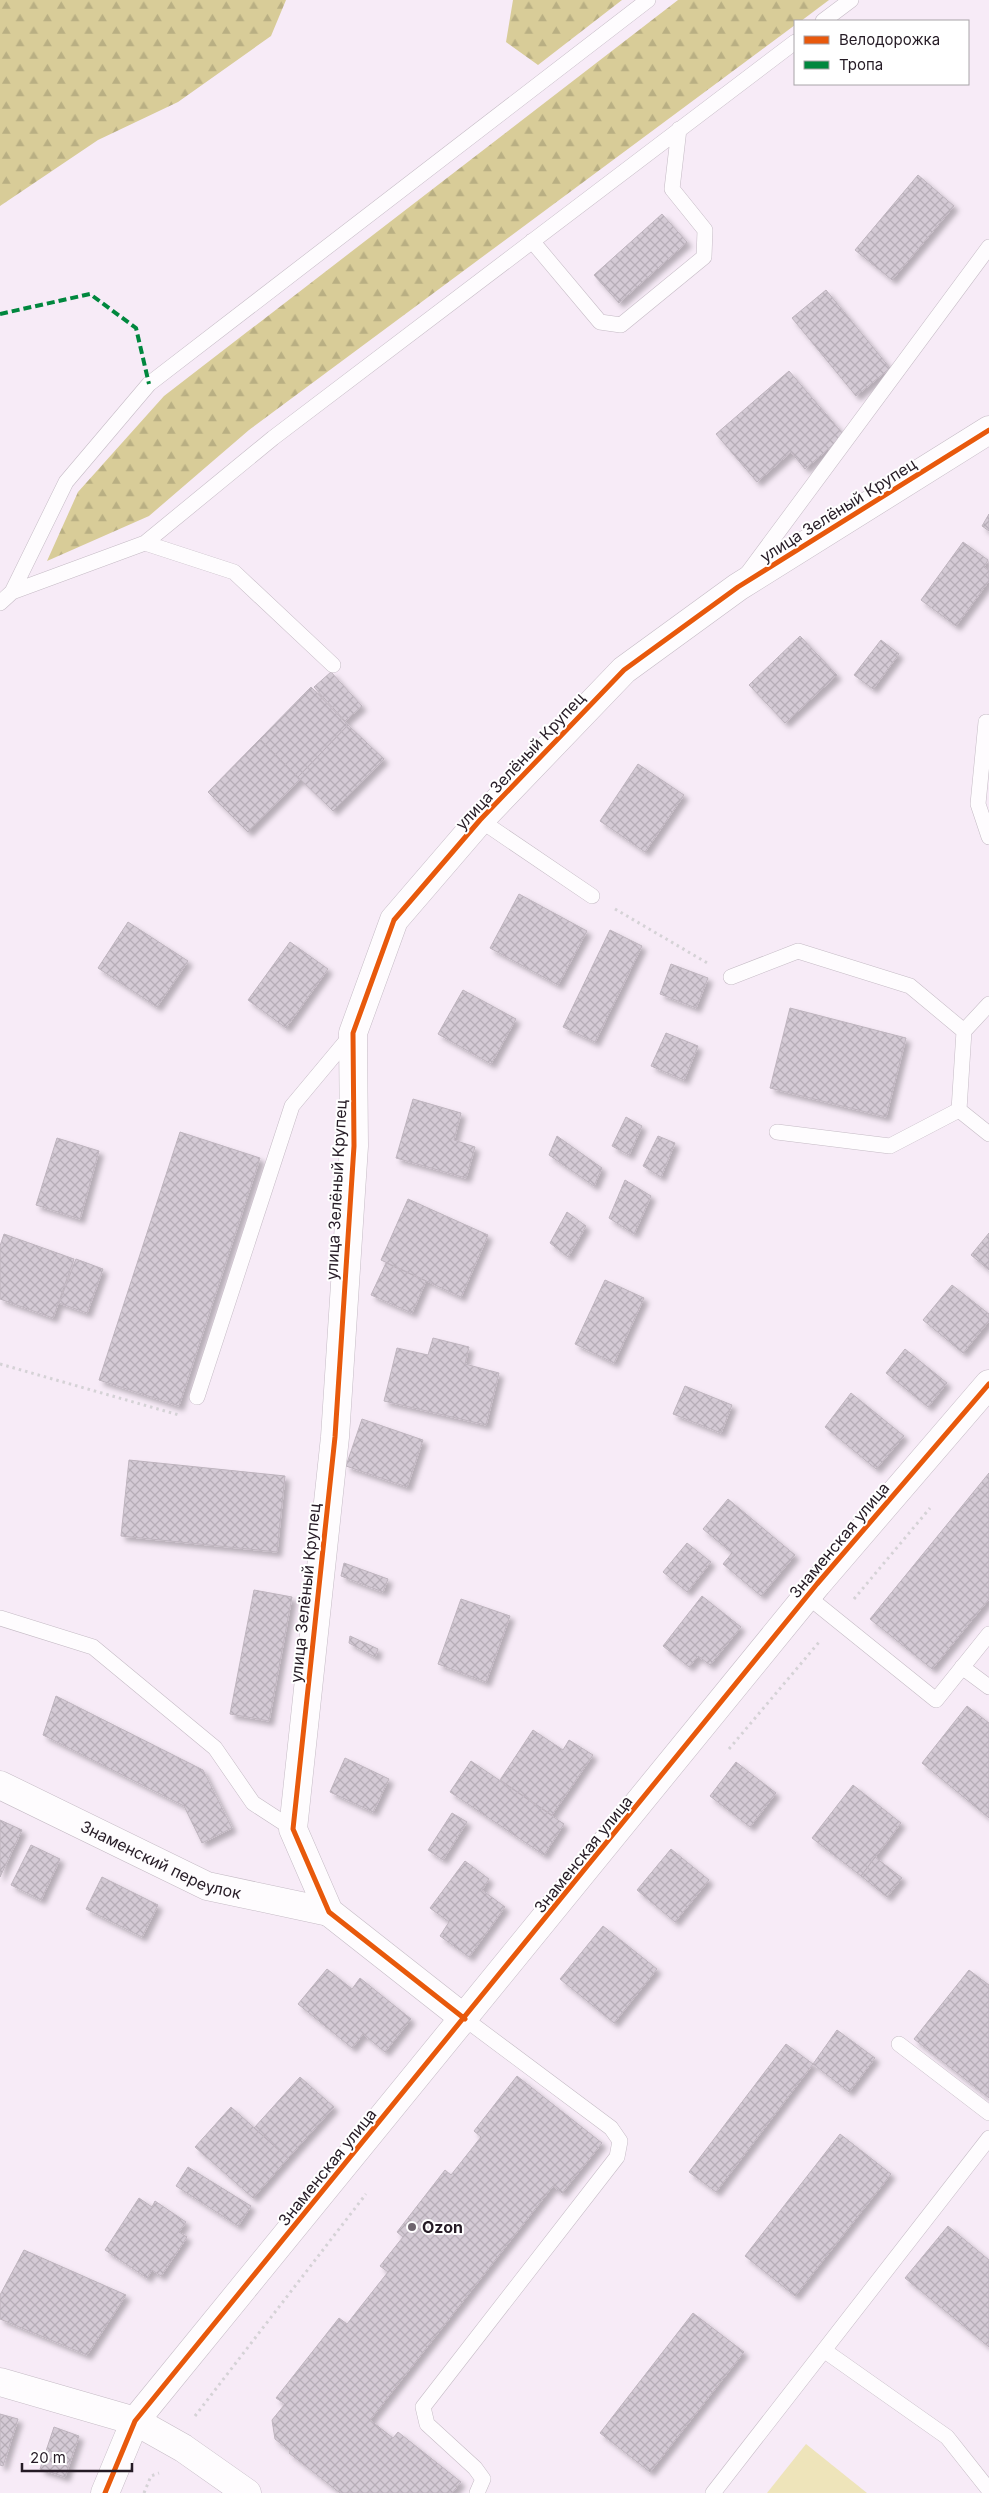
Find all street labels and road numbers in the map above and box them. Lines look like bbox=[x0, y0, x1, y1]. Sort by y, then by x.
street label: улица Зелёный Крупец bbox=[756, 453, 920, 566]
street label: улица Зелёный Крупец bbox=[451, 688, 589, 834]
street label: улица Зелёный Крупец bbox=[321, 1099, 351, 1281]
street label: Знаменская улица bbox=[785, 1478, 893, 1602]
street label: улица Зелёный Крупец bbox=[286, 1502, 324, 1684]
street label: Знаменская улица bbox=[530, 1791, 636, 1917]
street label: Знаменский переулок bbox=[77, 1816, 243, 1903]
street label: Знаменская улица bbox=[274, 2104, 380, 2230]

